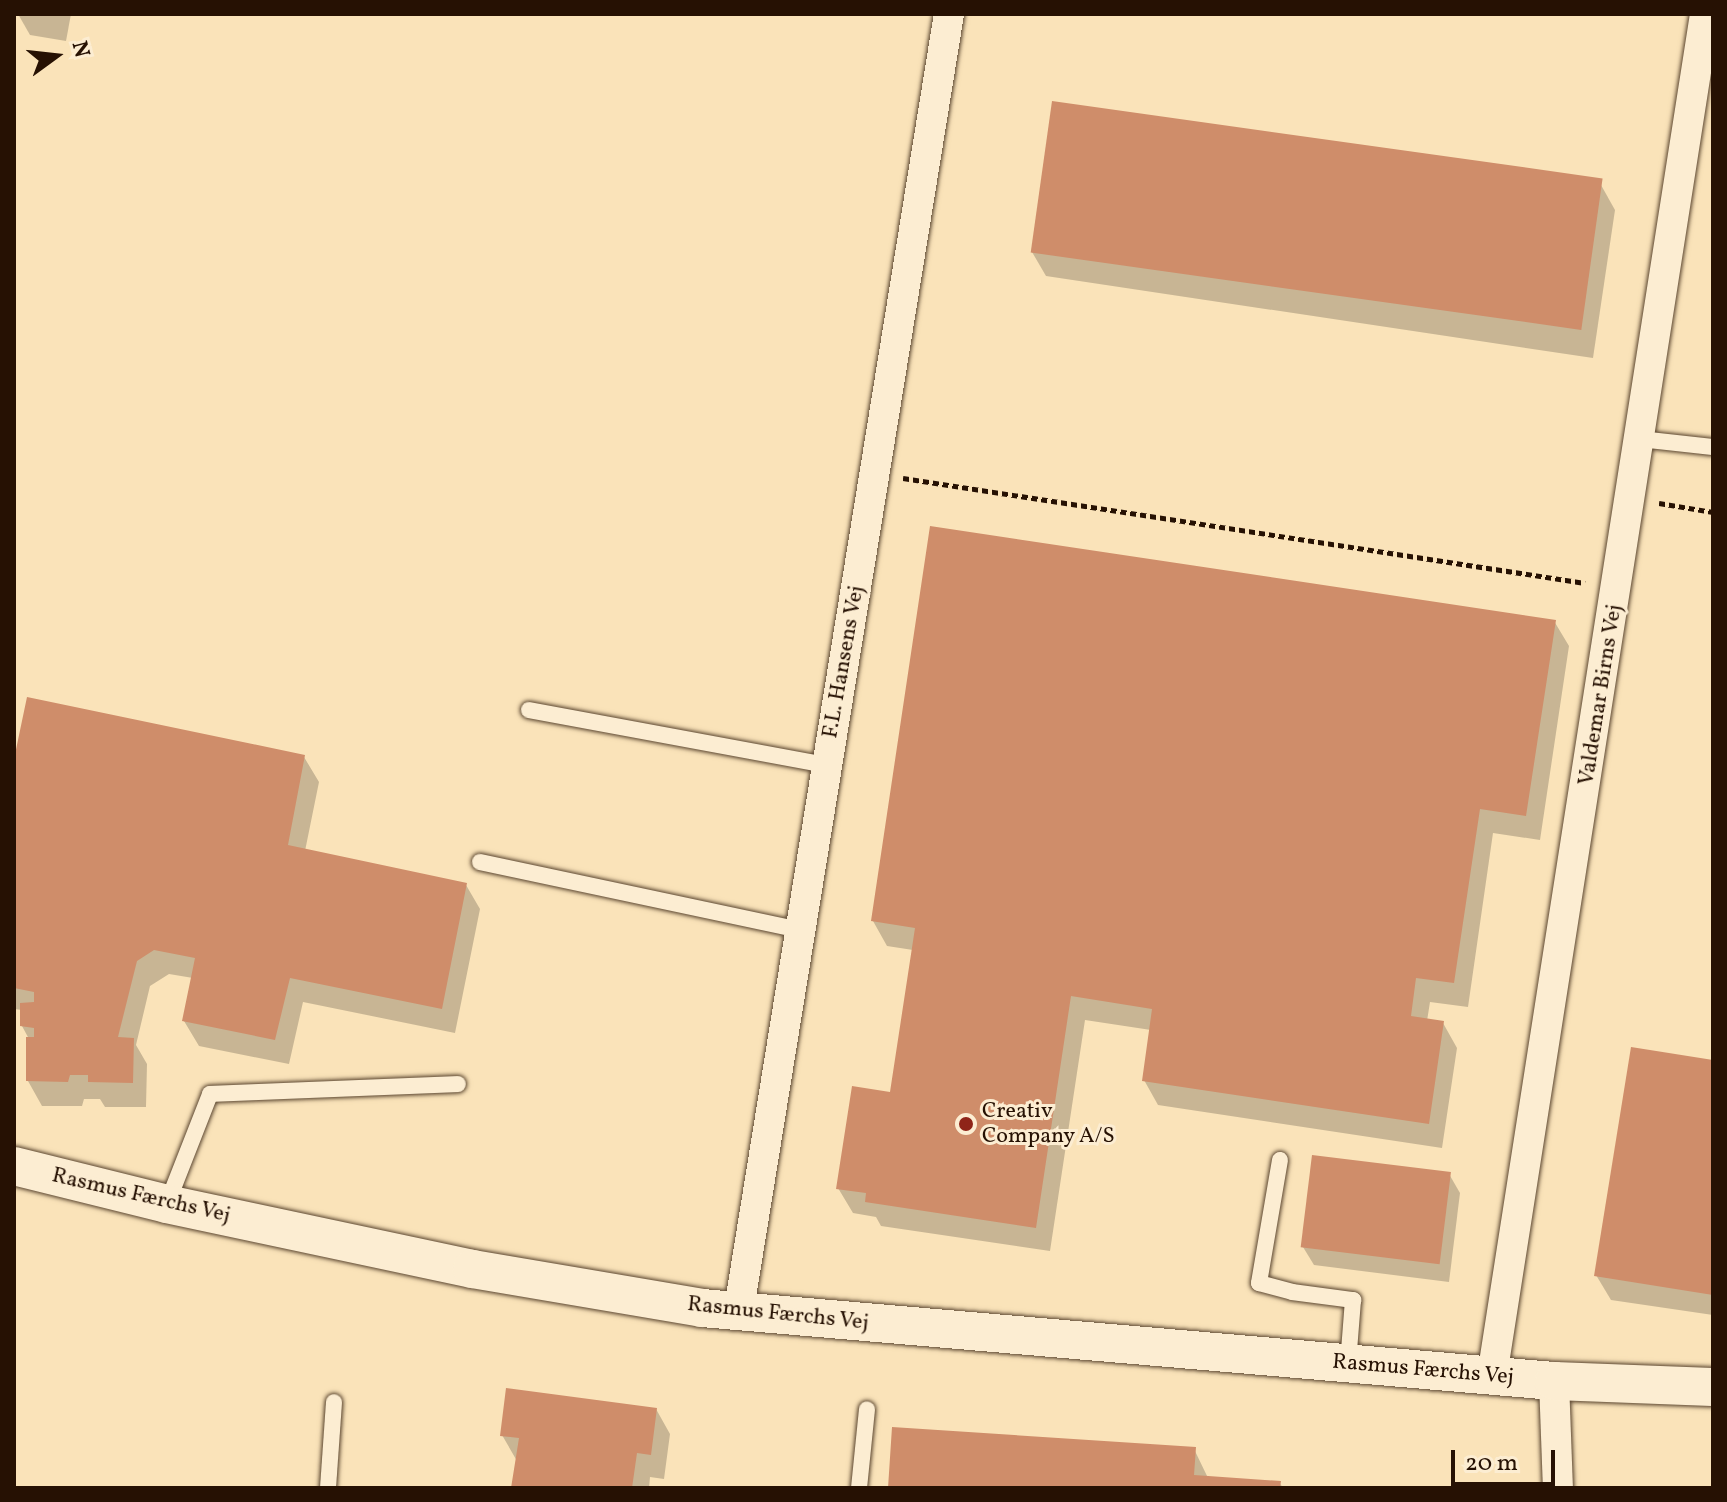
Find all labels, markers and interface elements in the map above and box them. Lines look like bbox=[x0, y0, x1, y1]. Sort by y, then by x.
north arrow bbox=[16, 16, 96, 96]
text: N bbox=[63, 38, 97, 61]
street label: F.L. Hansens Vej bbox=[818, 583, 870, 741]
street label: Valdemar Birns Vej bbox=[1574, 602, 1628, 788]
place label: Creativ Company A/S bbox=[982, 1098, 1115, 1150]
marker: Creativ Company A/S bbox=[957, 1115, 975, 1133]
street label: Rasmus Færchs Vej bbox=[49, 1163, 233, 1229]
street label: Rasmus Færchs Vej bbox=[686, 1291, 870, 1337]
street label: Rasmus Færchs Vej bbox=[1331, 1349, 1515, 1391]
scale bar bbox=[1455, 1434, 1559, 1484]
text: 20 m bbox=[1465, 1447, 1518, 1481]

